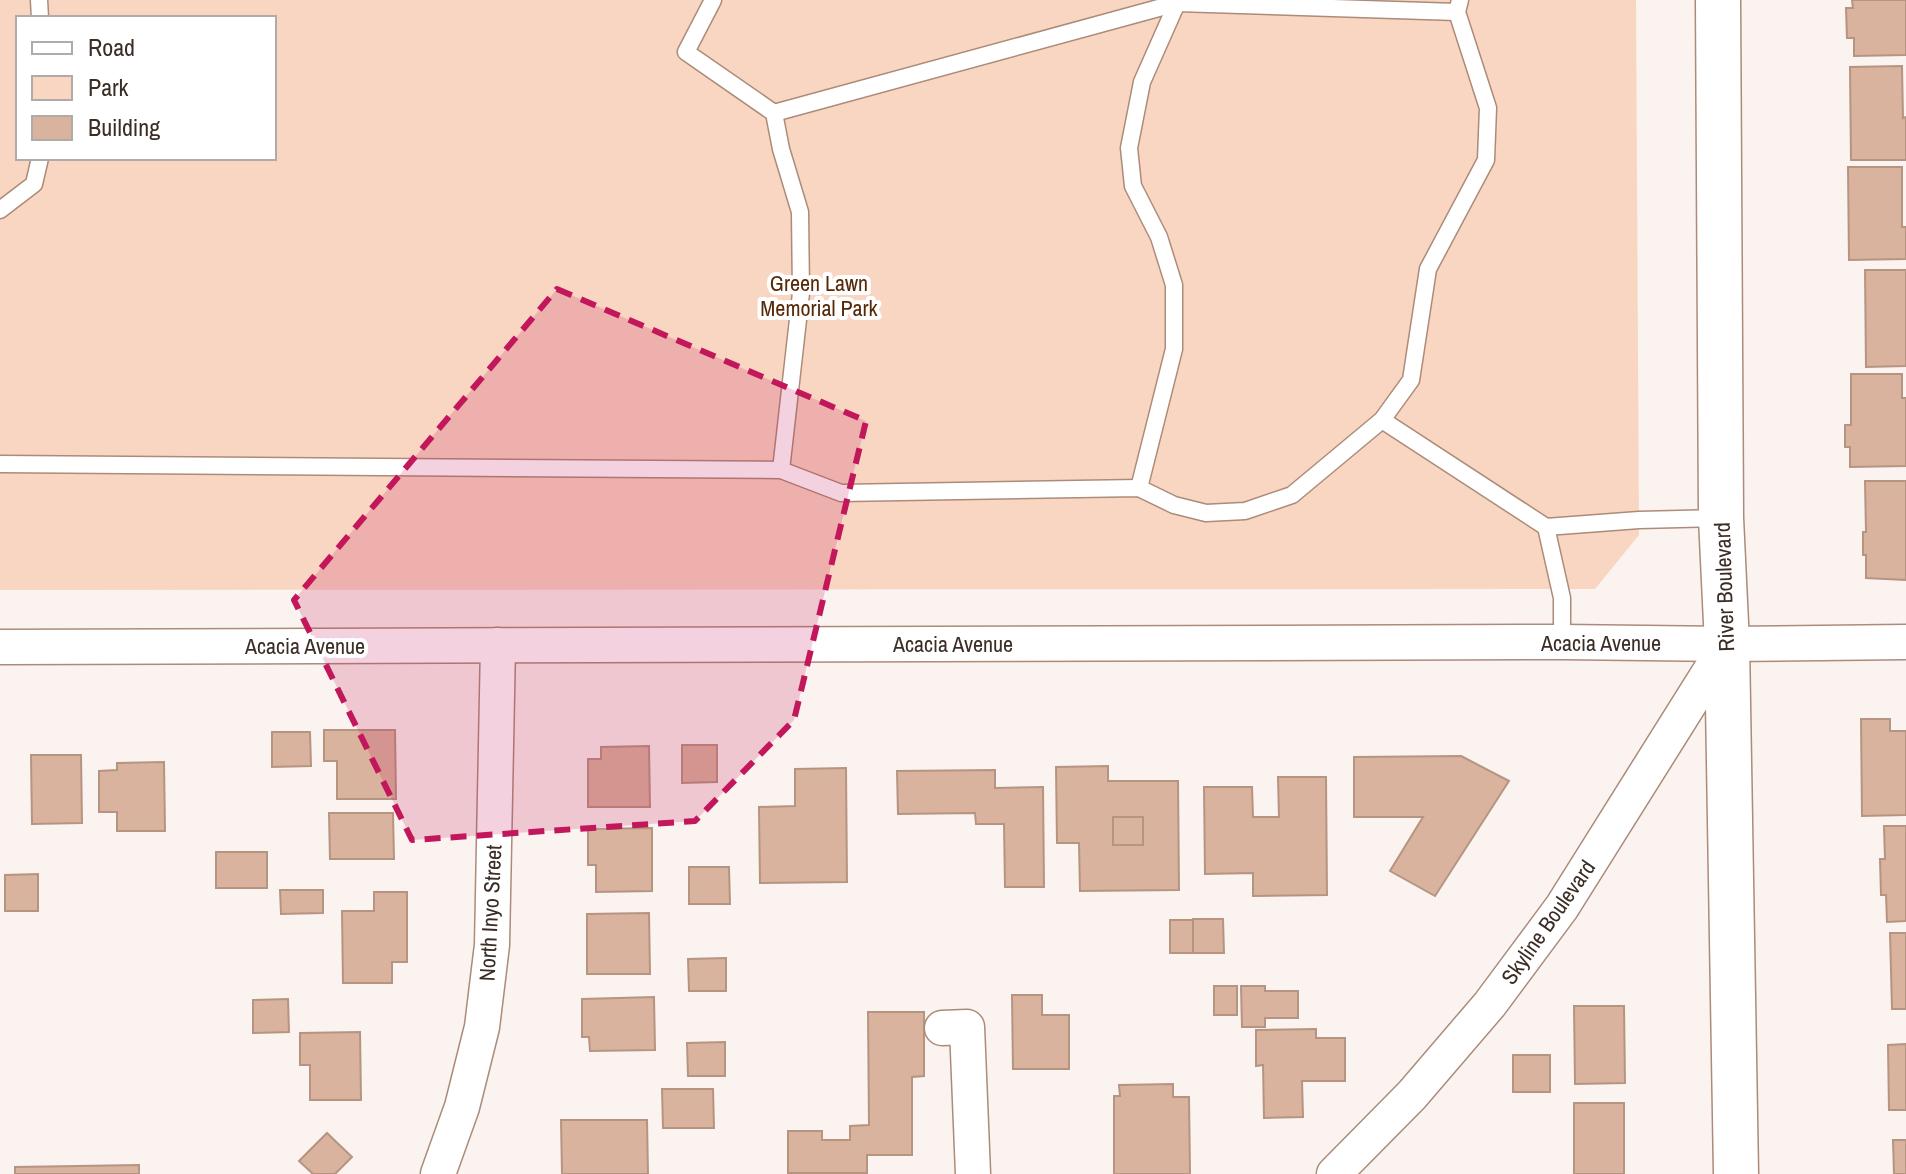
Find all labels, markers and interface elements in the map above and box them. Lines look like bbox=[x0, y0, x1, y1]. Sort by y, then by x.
legend bbox=[16, 16, 276, 160]
text: Road bbox=[88, 31, 135, 63]
text: Park bbox=[88, 71, 129, 103]
text: Building bbox=[88, 111, 160, 143]
park label: Green Lawn Memorial Park bbox=[760, 268, 879, 323]
street label: River Boulevard bbox=[1707, 522, 1741, 652]
street label: Acacia Avenue bbox=[1540, 628, 1661, 658]
street label: Acacia Avenue bbox=[892, 629, 1013, 659]
street label: Acacia Avenue bbox=[244, 631, 365, 661]
street label: North Inyo Street bbox=[471, 844, 509, 982]
street label: Skyline Boulevard bbox=[1494, 854, 1602, 990]

